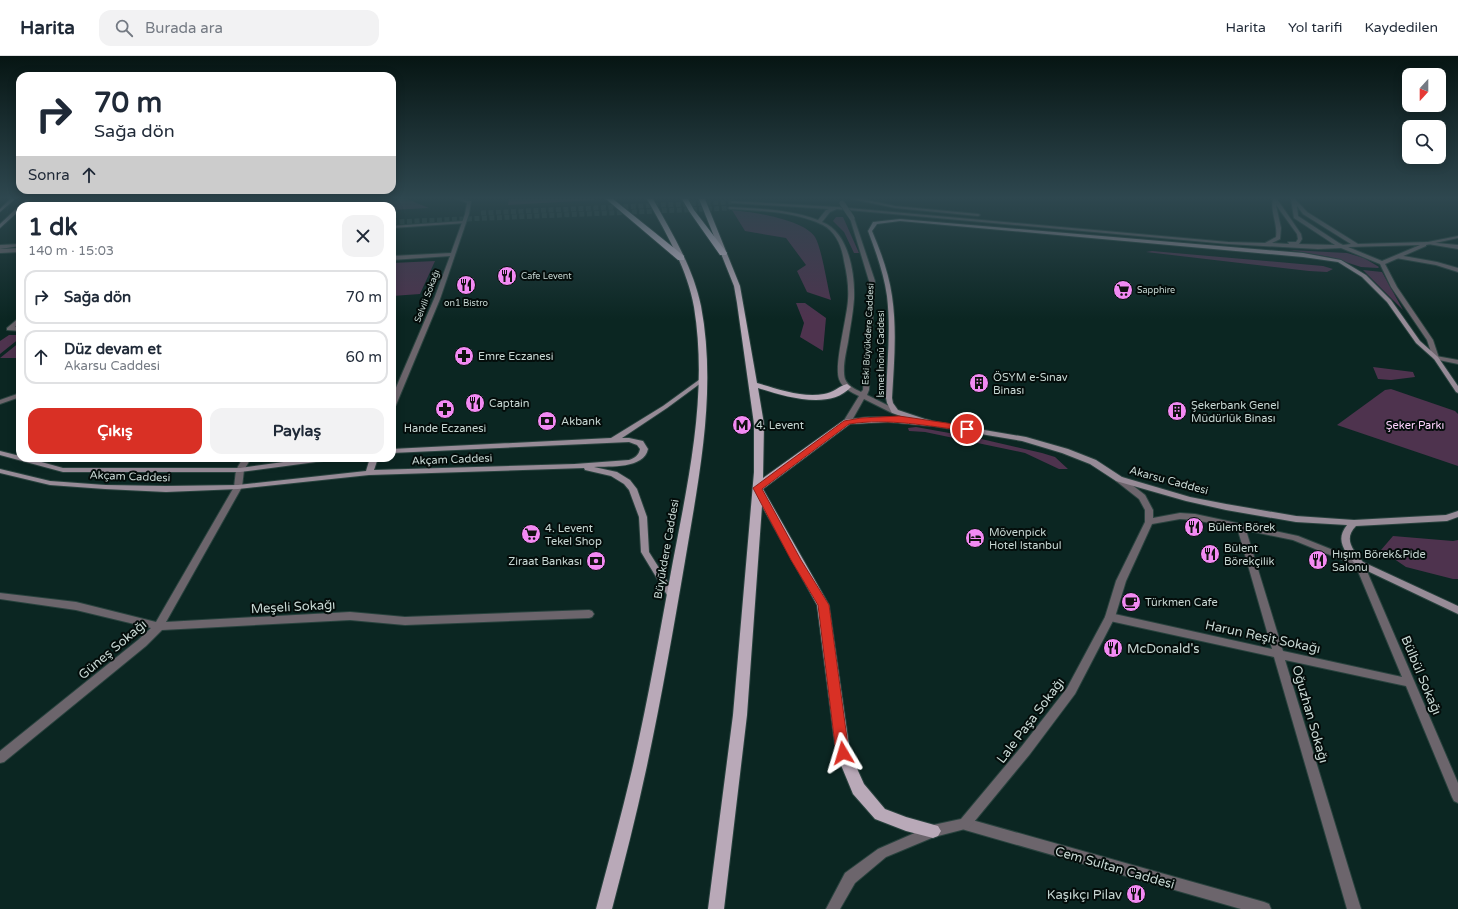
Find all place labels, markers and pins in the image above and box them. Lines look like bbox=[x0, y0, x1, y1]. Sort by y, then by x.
restaurant icon: Cafe Levent bbox=[496, 265, 518, 287]
place label: Cafe Levent bbox=[521, 271, 572, 282]
restaurant icon: on1 Bistro bbox=[455, 274, 477, 296]
supermarket icon: Sapphire bbox=[1112, 279, 1134, 301]
place label: Sapphire bbox=[1137, 285, 1175, 296]
place label: on1 Bistro bbox=[444, 298, 488, 309]
pharmacy icon: Emre Eczanesi bbox=[453, 345, 475, 367]
place label: Emre Eczanesi bbox=[478, 350, 554, 363]
place label: ÖSYM e-Sınav Binası bbox=[993, 371, 1068, 397]
building icon: ÖSYM e-Sınav Binası bbox=[968, 372, 990, 394]
restaurant icon: Captain bbox=[464, 392, 486, 414]
place label: Captain bbox=[489, 397, 530, 410]
pharmacy icon: Hande Eczanesi bbox=[434, 398, 456, 420]
place label: Şekerbank Genel Müdürlük Binası bbox=[1191, 399, 1279, 425]
building icon: Şekerbank Genel Müdürlük Binası bbox=[1166, 400, 1188, 422]
bank icon: Akbank bbox=[536, 410, 558, 432]
pin bbox=[950, 412, 984, 446]
metro station icon: 4. Levent bbox=[731, 414, 753, 436]
place label: Akbank bbox=[561, 415, 601, 428]
place label: 4. Levent bbox=[756, 419, 804, 432]
place label: Hande Eczanesi bbox=[404, 422, 486, 435]
restaurant icon: Bülent Börek bbox=[1183, 516, 1205, 538]
place label: Bülent Börek bbox=[1208, 521, 1275, 534]
place label: 4. Levent Tekel Shop bbox=[545, 522, 602, 548]
supermarket icon: 4. Levent Tekel Shop bbox=[520, 523, 542, 545]
place label: Mövenpick Hotel Istanbul bbox=[989, 526, 1061, 552]
hotel icon: Mövenpick Hotel Istanbul bbox=[964, 527, 986, 549]
place label: Bülent Börekçilik bbox=[1224, 542, 1275, 568]
restaurant icon: Bülent Börekçilik bbox=[1199, 543, 1221, 565]
place label: Hışım Börek&Pide Salonu bbox=[1332, 548, 1426, 574]
restaurant icon: Hışım Börek&Pide Salonu bbox=[1307, 549, 1329, 571]
bank icon: Ziraat Bankası bbox=[585, 550, 607, 572]
place label: Ziraat Bankası bbox=[508, 555, 582, 568]
cafe icon: Türkmen Cafe bbox=[1120, 591, 1142, 613]
place label: Türkmen Cafe bbox=[1145, 596, 1218, 609]
restaurant icon: McDonald's bbox=[1102, 637, 1124, 659]
place label: McDonald's bbox=[1127, 641, 1200, 657]
restaurant icon: Kaşıkçı Pilav bbox=[1125, 883, 1147, 905]
place label: Kaşıkçı Pilav bbox=[1047, 887, 1122, 903]

